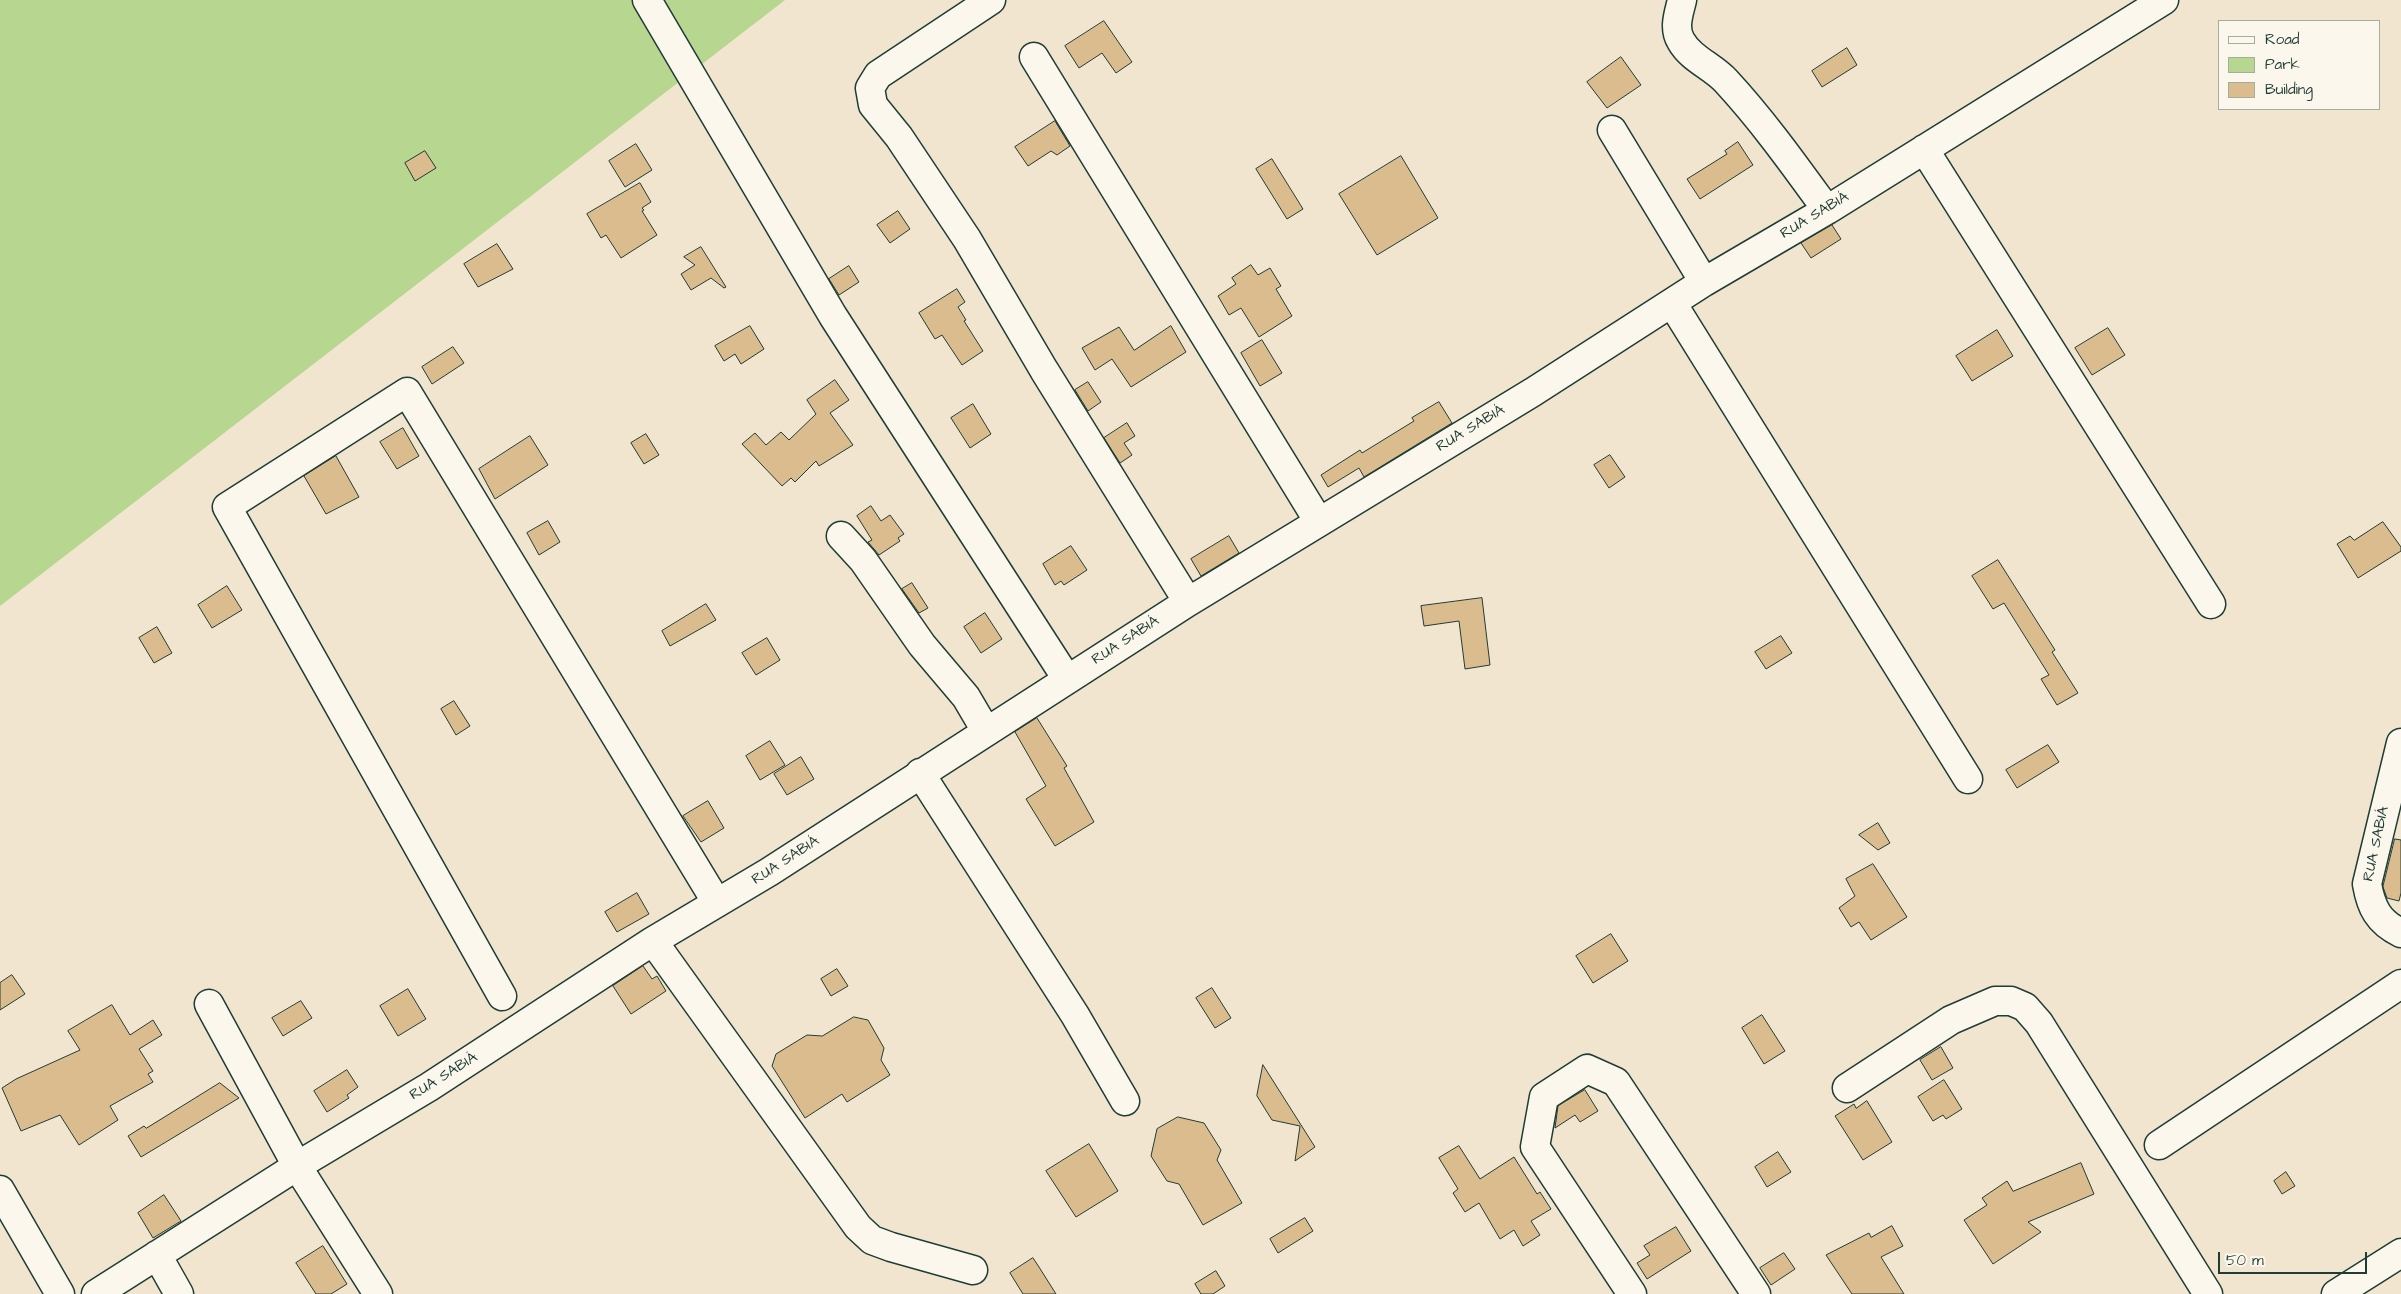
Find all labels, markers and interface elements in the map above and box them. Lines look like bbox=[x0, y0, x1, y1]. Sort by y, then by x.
legend bbox=[2218, 20, 2381, 110]
text: Road bbox=[2265, 29, 2299, 50]
text: Park bbox=[2265, 54, 2300, 75]
text: Building bbox=[2265, 79, 2313, 100]
street label: RUA SABIÁ bbox=[1778, 189, 1852, 243]
street label: RUA SABIÁ bbox=[1434, 402, 1508, 456]
street label: RUA SABIÁ bbox=[1089, 613, 1163, 669]
street label: RUA SABIÁ bbox=[2360, 805, 2394, 883]
street label: RUA SABIÁ bbox=[749, 833, 823, 889]
street label: RUA SABIÁ bbox=[407, 1049, 481, 1105]
scale bar bbox=[2221, 1242, 2370, 1274]
text: 50 m bbox=[2226, 1250, 2264, 1271]

